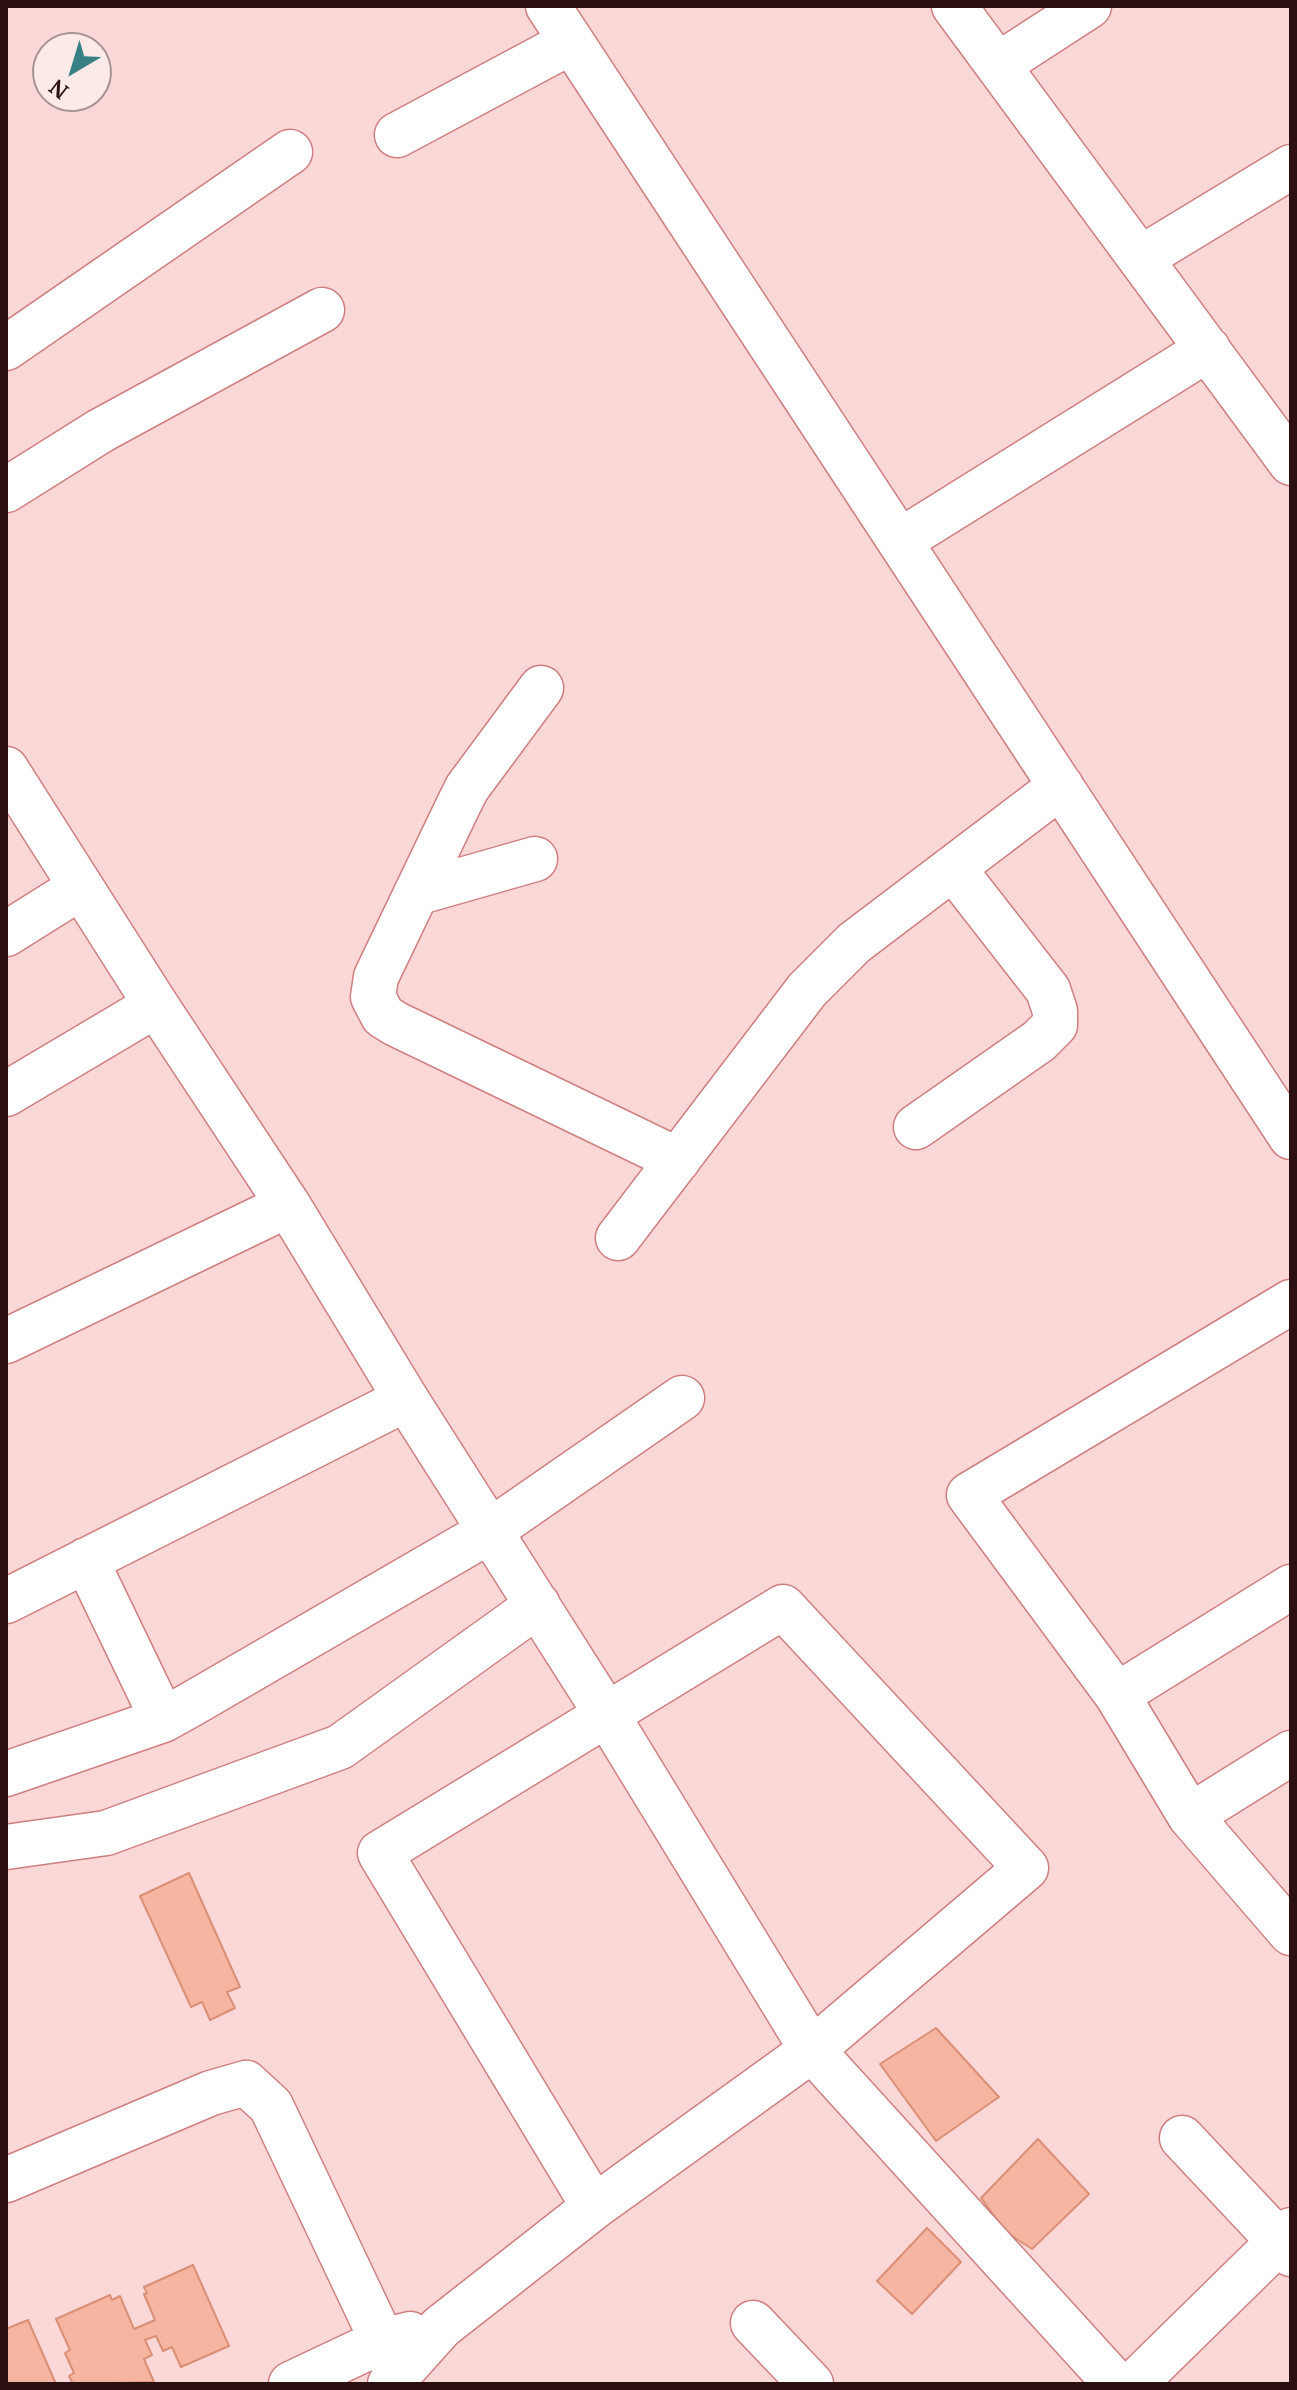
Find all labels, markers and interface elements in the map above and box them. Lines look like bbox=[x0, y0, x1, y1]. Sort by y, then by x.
north arrow bbox=[32, 32, 112, 112]
text: N bbox=[43, 73, 74, 106]

